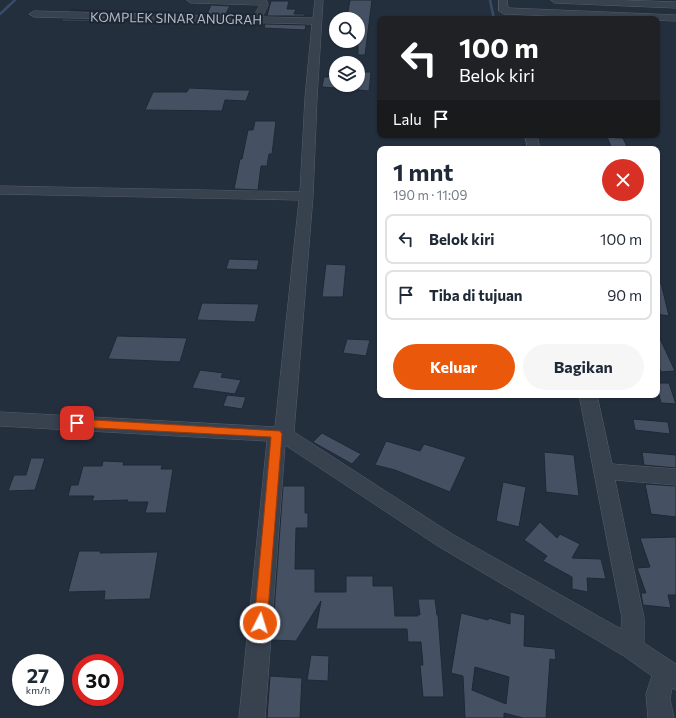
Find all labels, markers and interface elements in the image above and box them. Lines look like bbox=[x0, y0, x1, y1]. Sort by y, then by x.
street label: KOMPLEK SINAR ANUGRAH bbox=[90, 8, 262, 28]
map controls bbox=[329, 12, 365, 92]
button: search bbox=[329, 12, 365, 48]
text: 100 m bbox=[459, 30, 539, 64]
icon: left bbox=[393, 32, 445, 84]
button: layers bbox=[329, 56, 365, 92]
text: Belok kiri bbox=[459, 64, 535, 86]
icon: arrive bbox=[430, 108, 452, 130]
text: Lalu bbox=[393, 110, 422, 128]
text: 1 mnt bbox=[393, 157, 453, 186]
button: close bbox=[602, 159, 644, 201]
text: 190 m · 11:09 bbox=[393, 187, 467, 203]
icon: left bbox=[395, 228, 417, 250]
text: Belok kiri bbox=[429, 230, 495, 248]
text: 100 m bbox=[600, 230, 642, 248]
icon: arrive bbox=[395, 284, 417, 306]
text: Tiba di tujuan bbox=[429, 286, 523, 304]
text: 90 m bbox=[607, 286, 642, 304]
button: Keluar bbox=[393, 344, 515, 390]
button: Bagikan bbox=[523, 344, 644, 390]
pin bbox=[60, 406, 94, 440]
icon: arrive bbox=[66, 412, 88, 434]
position arrow bbox=[239, 602, 281, 644]
speed limit sign: 30 bbox=[72, 654, 124, 706]
text: 27 bbox=[27, 663, 49, 687]
text: km/h bbox=[26, 684, 50, 696]

